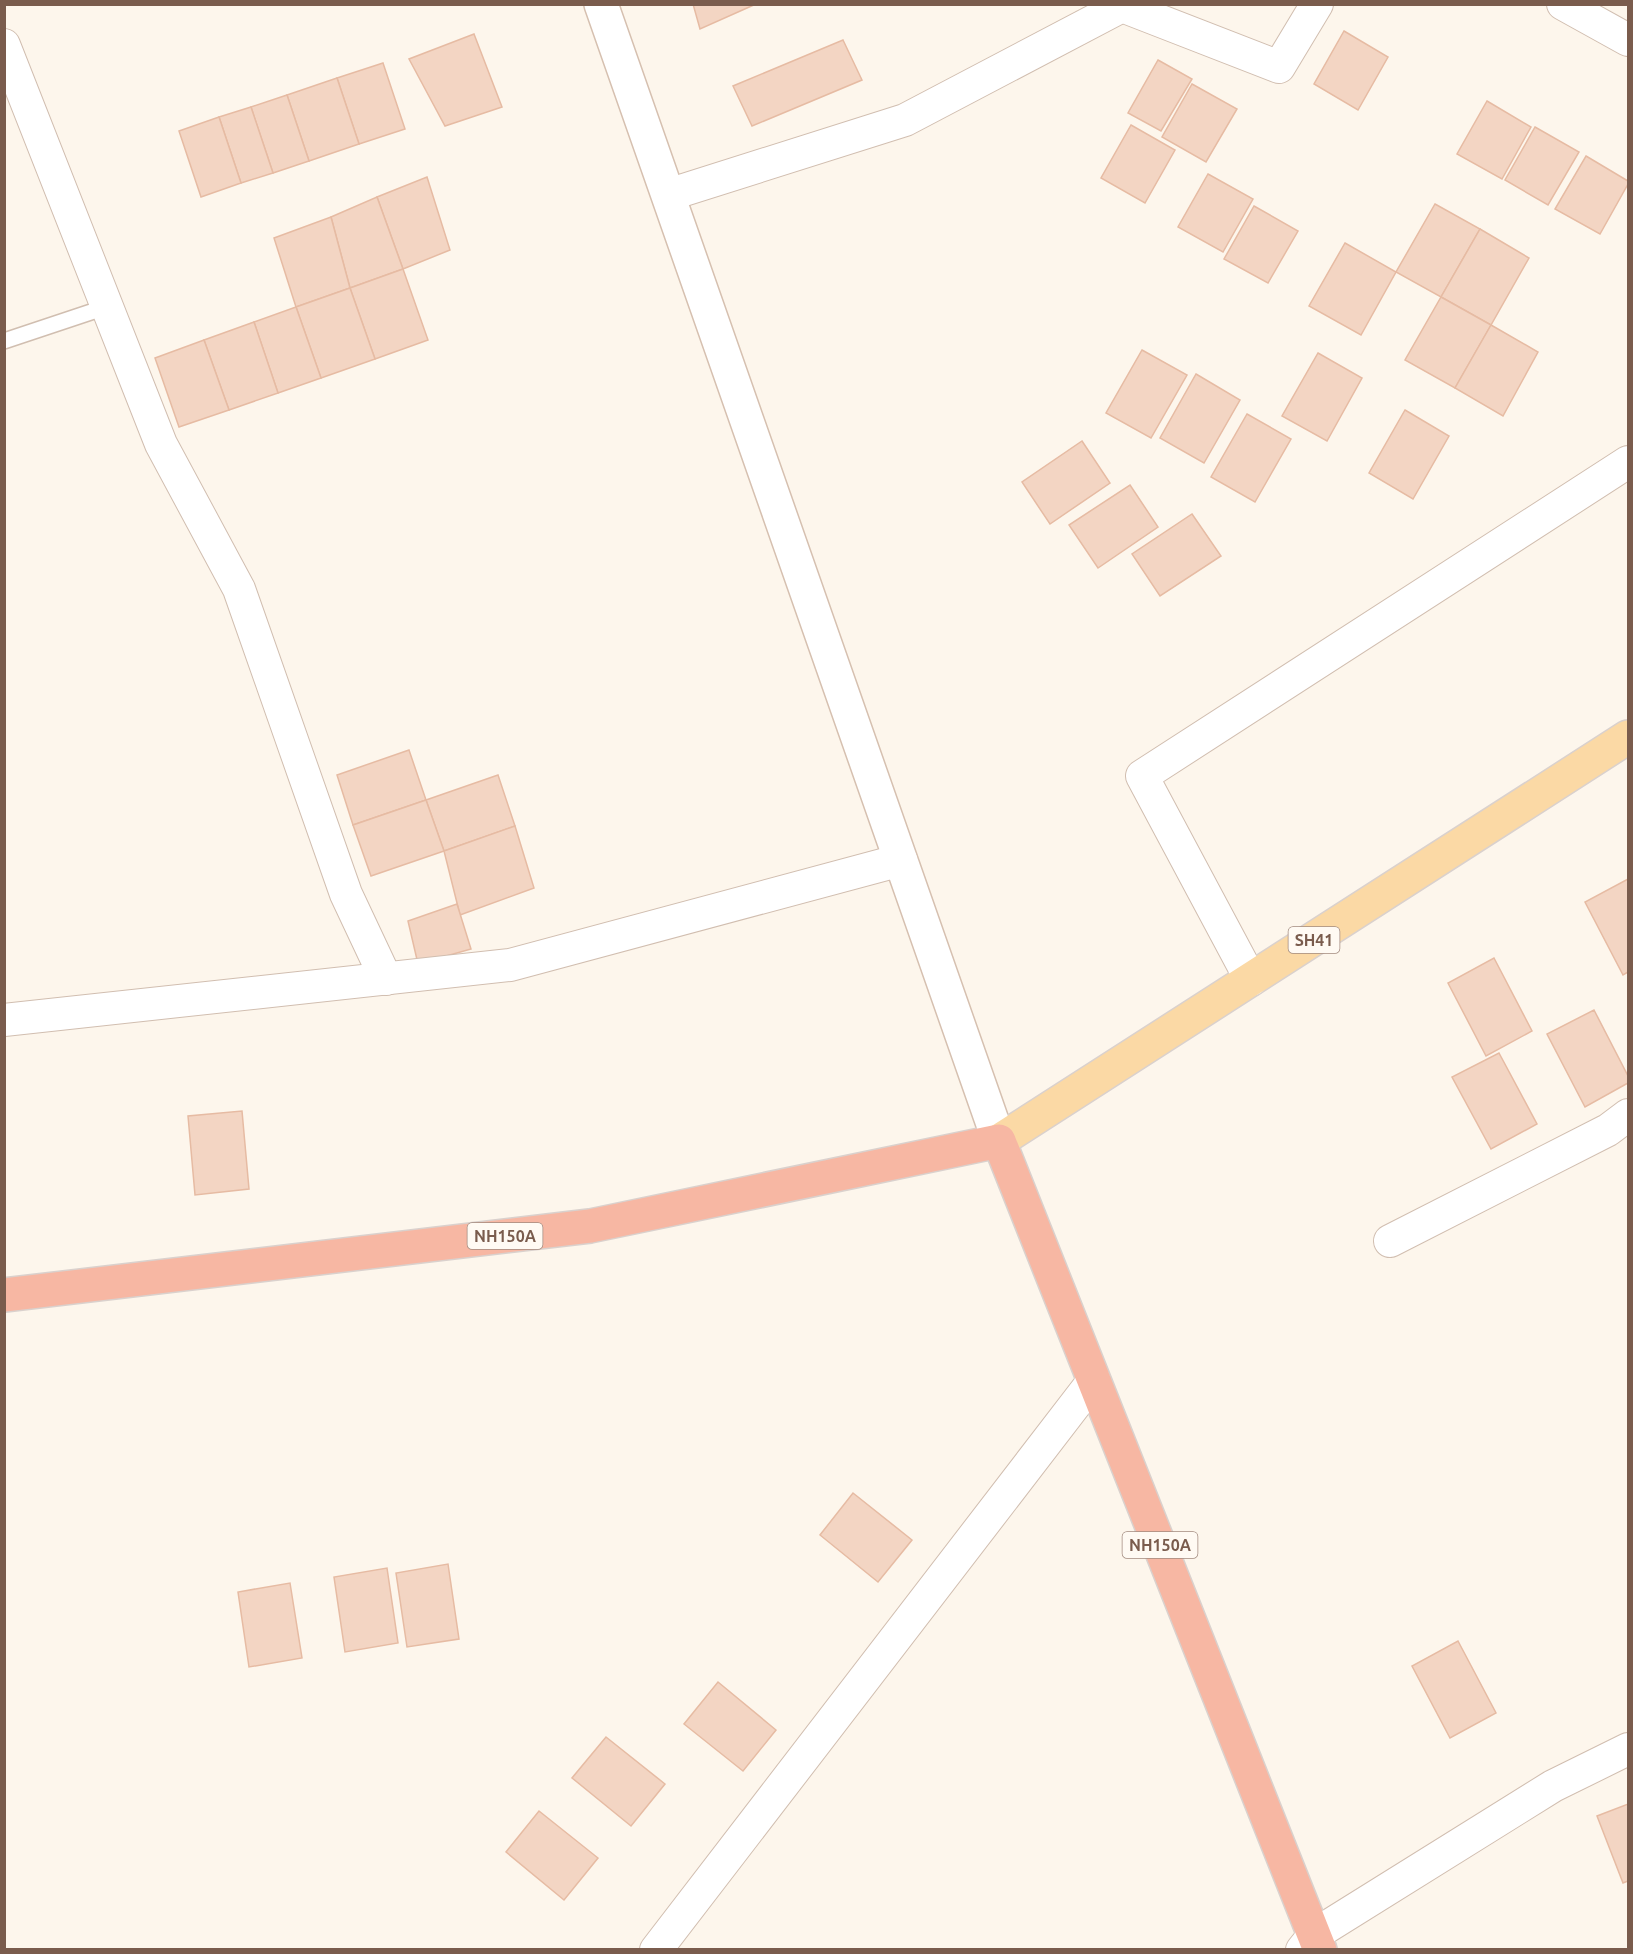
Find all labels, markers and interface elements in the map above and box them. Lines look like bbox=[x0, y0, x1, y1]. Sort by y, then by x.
road number: SH41 bbox=[1288, 927, 1340, 953]
road number: NH150A bbox=[468, 1223, 542, 1249]
road number: NH150A bbox=[1122, 1532, 1198, 1558]

